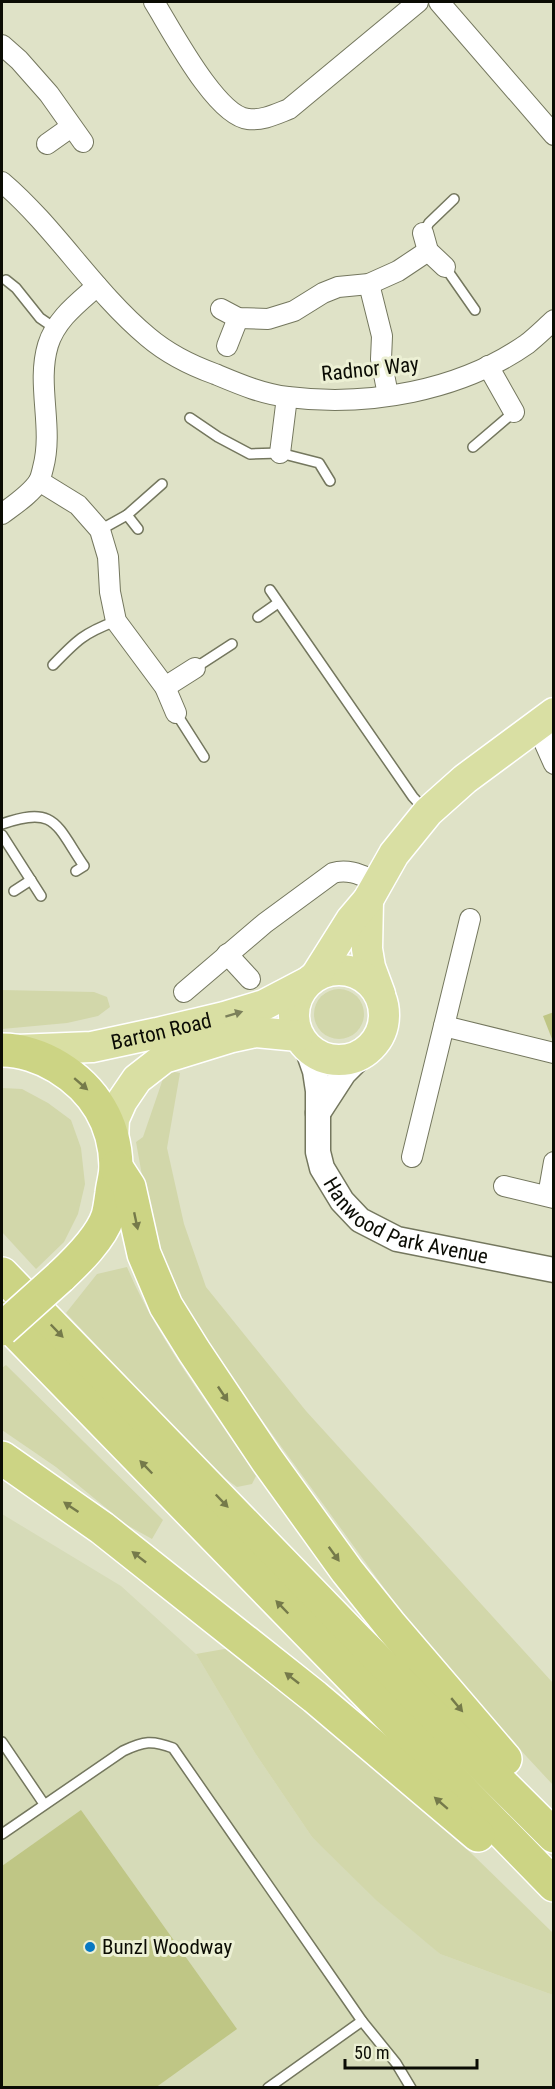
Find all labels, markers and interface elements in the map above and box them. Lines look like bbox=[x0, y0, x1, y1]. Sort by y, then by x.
street label: Radnor Way bbox=[320, 352, 420, 386]
street label: Barton Road bbox=[109, 1008, 214, 1055]
one-way arrow bbox=[225, 1009, 243, 1018]
one-way arrow bbox=[73, 1077, 88, 1090]
street label: Hanwood Park Avenue bbox=[318, 1173, 490, 1269]
one-way arrow bbox=[132, 1211, 142, 1230]
one-way arrow bbox=[50, 1323, 64, 1338]
one-way arrow bbox=[217, 1386, 228, 1402]
one-way arrow bbox=[140, 1460, 154, 1474]
one-way arrow bbox=[215, 1493, 228, 1508]
one-way arrow bbox=[63, 1502, 79, 1513]
one-way arrow bbox=[328, 1546, 340, 1561]
one-way arrow bbox=[131, 1551, 147, 1564]
one-way arrow bbox=[276, 1600, 290, 1614]
one-way arrow bbox=[284, 1672, 300, 1685]
one-way arrow bbox=[451, 1697, 464, 1713]
one-way arrow bbox=[433, 1797, 449, 1810]
place label: Bunzl Woodway bbox=[102, 1935, 232, 1959]
marker: Bunzl Woodway bbox=[83, 1940, 97, 1954]
scale bar bbox=[345, 2032, 477, 2070]
text: 50 m bbox=[354, 2042, 389, 2063]

